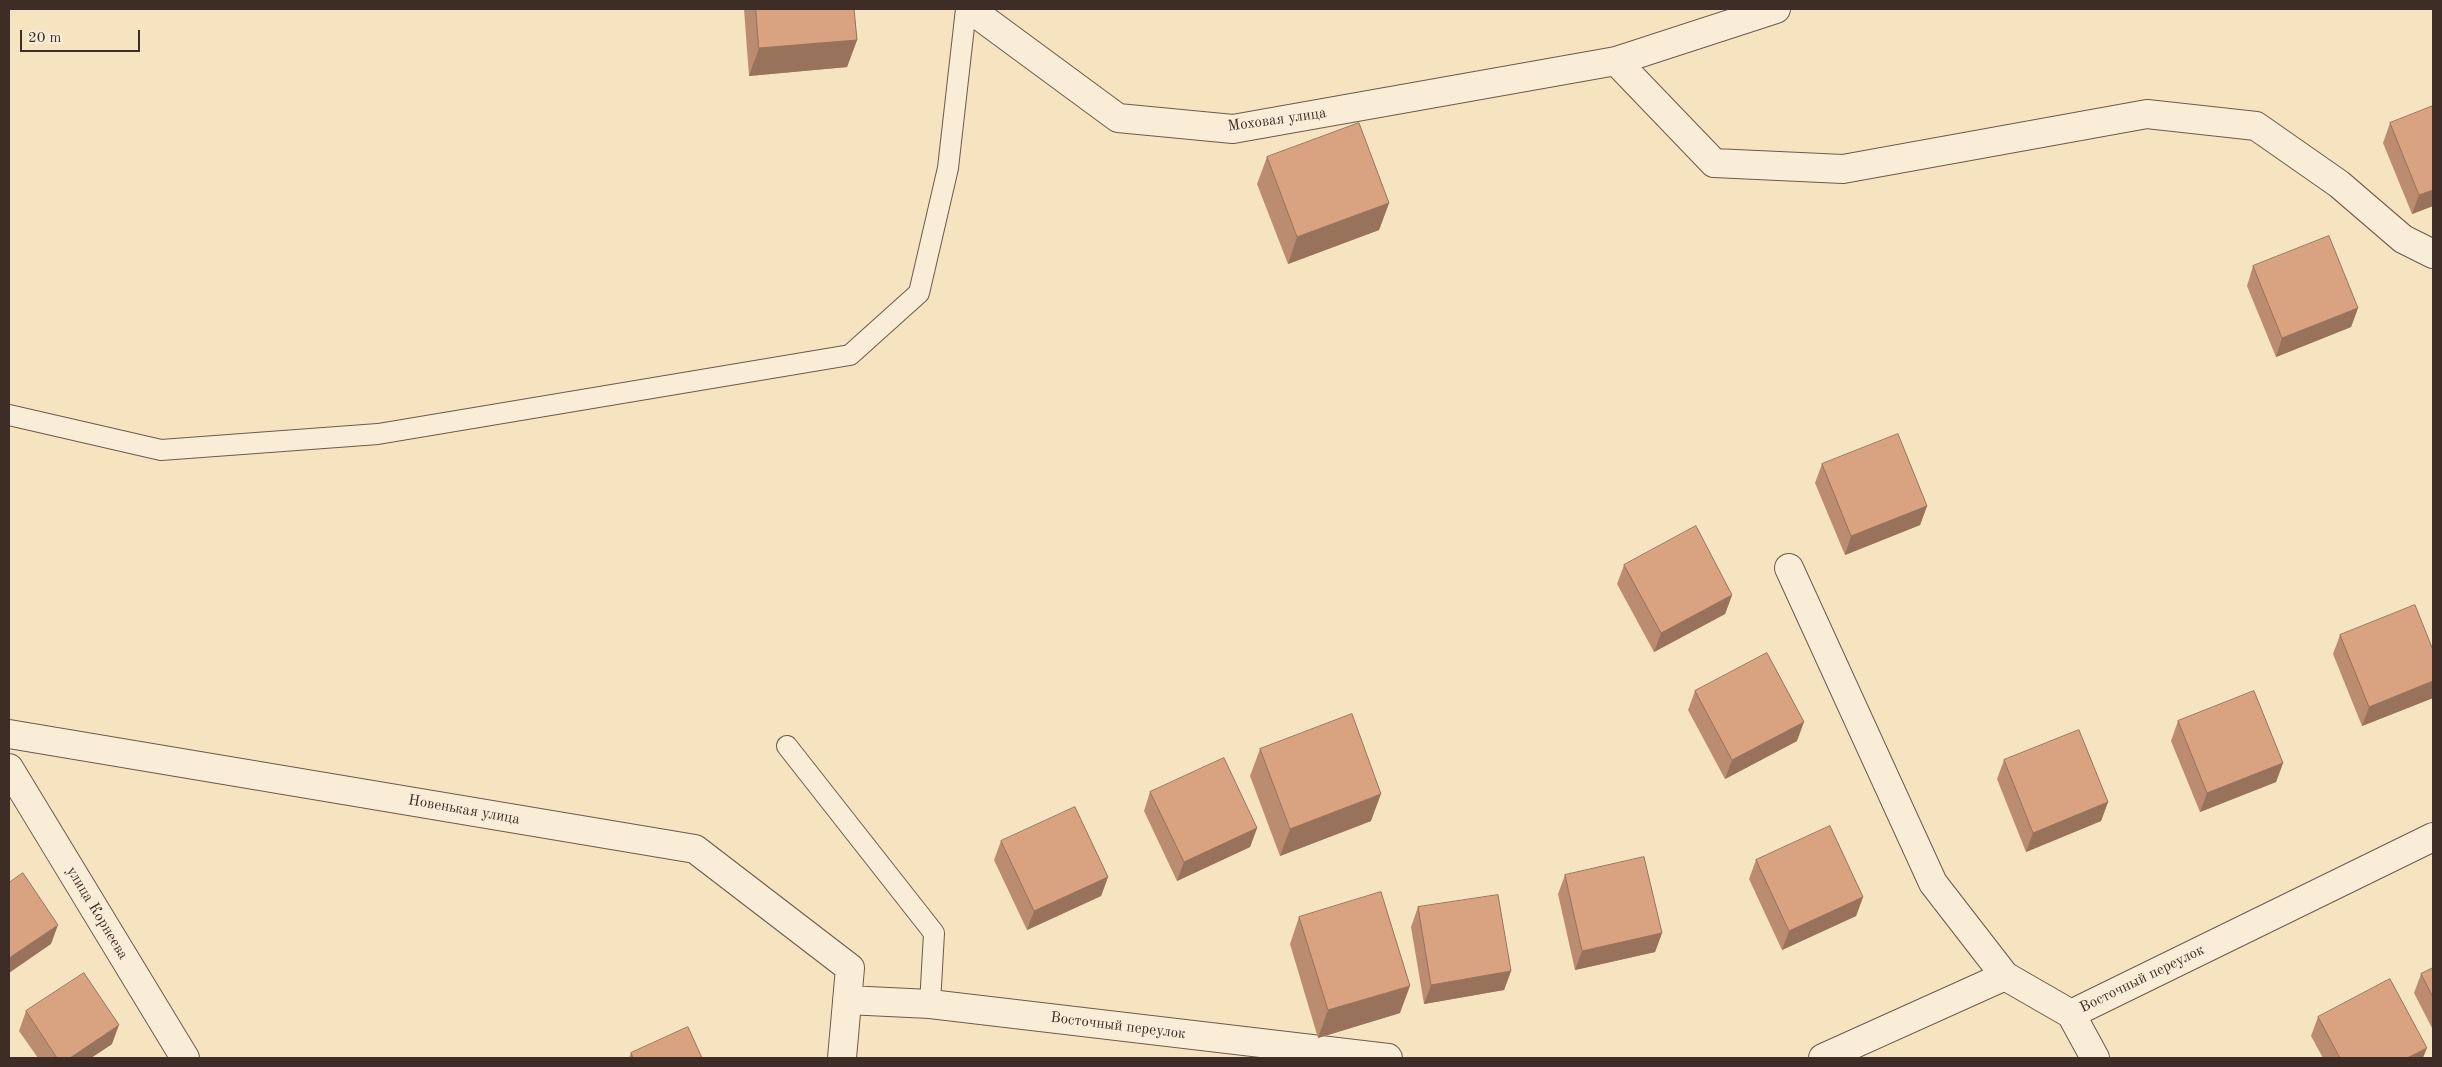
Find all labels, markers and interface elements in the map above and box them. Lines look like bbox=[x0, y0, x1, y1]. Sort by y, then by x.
scale bar bbox=[22, 20, 142, 52]
text: 20 m bbox=[28, 31, 62, 46]
street label: Моховая улица bbox=[1226, 104, 1328, 136]
street label: Новенькая улица bbox=[407, 791, 521, 829]
street label: улица Корнеева bbox=[62, 863, 132, 963]
street label: Восточный переулок bbox=[2077, 941, 2207, 1017]
street label: Восточный переулок bbox=[1049, 1009, 1187, 1043]

